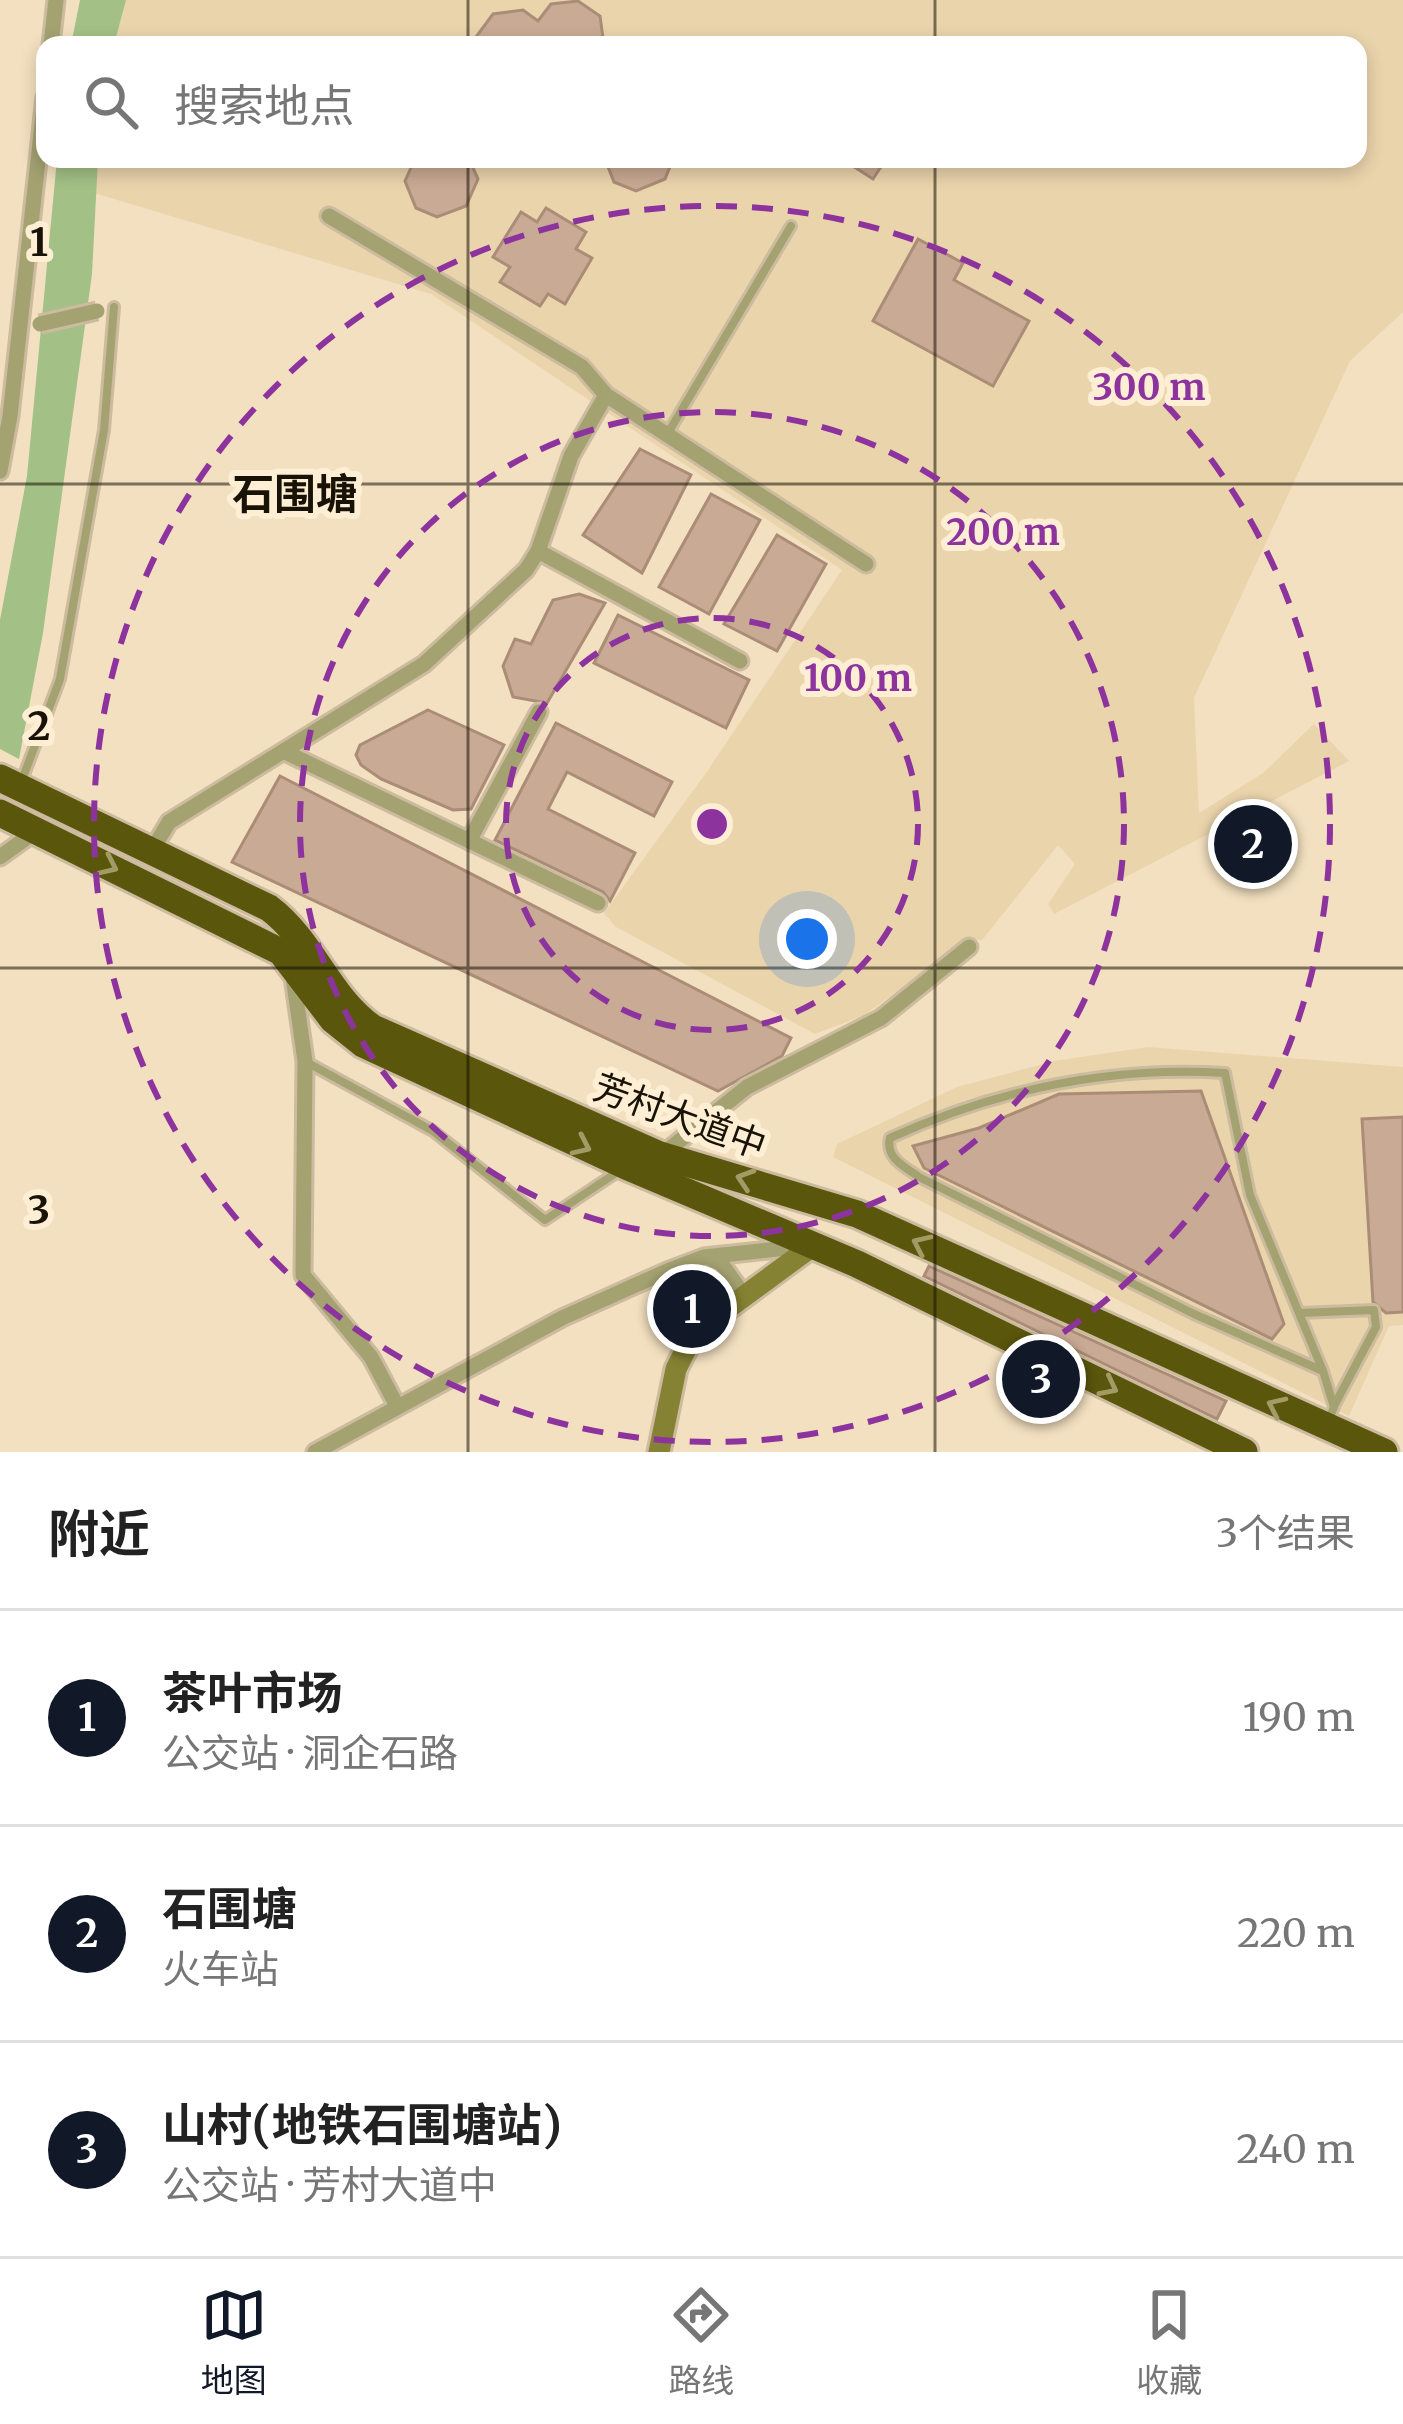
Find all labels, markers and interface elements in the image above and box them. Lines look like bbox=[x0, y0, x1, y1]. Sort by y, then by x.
search box bbox=[36, 36, 1367, 168]
icon: search bbox=[78, 69, 144, 135]
text: 搜索地点 bbox=[174, 78, 354, 134]
text: 1 bbox=[30, 218, 48, 267]
text: 300 m bbox=[1093, 365, 1205, 410]
district label: 石围塘 bbox=[232, 468, 358, 520]
text: 200 m bbox=[946, 510, 1060, 555]
text: 100 m bbox=[804, 656, 912, 701]
text: 2 bbox=[28, 702, 50, 751]
pin: 2 bbox=[1214, 799, 1292, 889]
centre of rings bbox=[691, 803, 733, 845]
one-way arrow bbox=[97, 852, 118, 875]
your location bbox=[777, 909, 837, 969]
street label: 芳村大道中 bbox=[588, 1065, 772, 1168]
one-way arrow bbox=[570, 1132, 591, 1155]
one-way arrow bbox=[735, 1168, 756, 1193]
text: 3 bbox=[28, 1186, 50, 1235]
one-way arrow bbox=[912, 1235, 933, 1258]
pin: 1 bbox=[653, 1264, 731, 1354]
pin: 3 bbox=[1002, 1334, 1080, 1424]
one-way arrow bbox=[1096, 1372, 1118, 1395]
one-way arrow bbox=[1267, 1397, 1288, 1420]
text: 附近 bbox=[48, 1502, 150, 1566]
text: 3个结果 bbox=[1216, 1509, 1355, 1558]
text: 茶叶市场 bbox=[162, 1665, 342, 1721]
text: 1 bbox=[78, 1693, 96, 1742]
text: 190 m bbox=[1243, 1693, 1355, 1742]
text: 公交站 · 洞企石路 bbox=[162, 1729, 458, 1778]
text: 石围塘 bbox=[162, 1881, 297, 1937]
text: 2 bbox=[76, 1909, 98, 1958]
text: 220 m bbox=[1237, 1909, 1355, 1958]
text: 火车站 bbox=[162, 1945, 279, 1994]
text: 山村(地铁石围塘站) bbox=[162, 2097, 562, 2153]
text: 3 bbox=[76, 2125, 98, 2174]
text: 240 m bbox=[1236, 2125, 1355, 2174]
text: 公交站 · 芳村大道中 bbox=[162, 2161, 497, 2210]
tab: 地图 bbox=[201, 2282, 267, 2402]
tab: 路线 bbox=[668, 2282, 734, 2402]
tab: 收藏 bbox=[1136, 2282, 1202, 2402]

